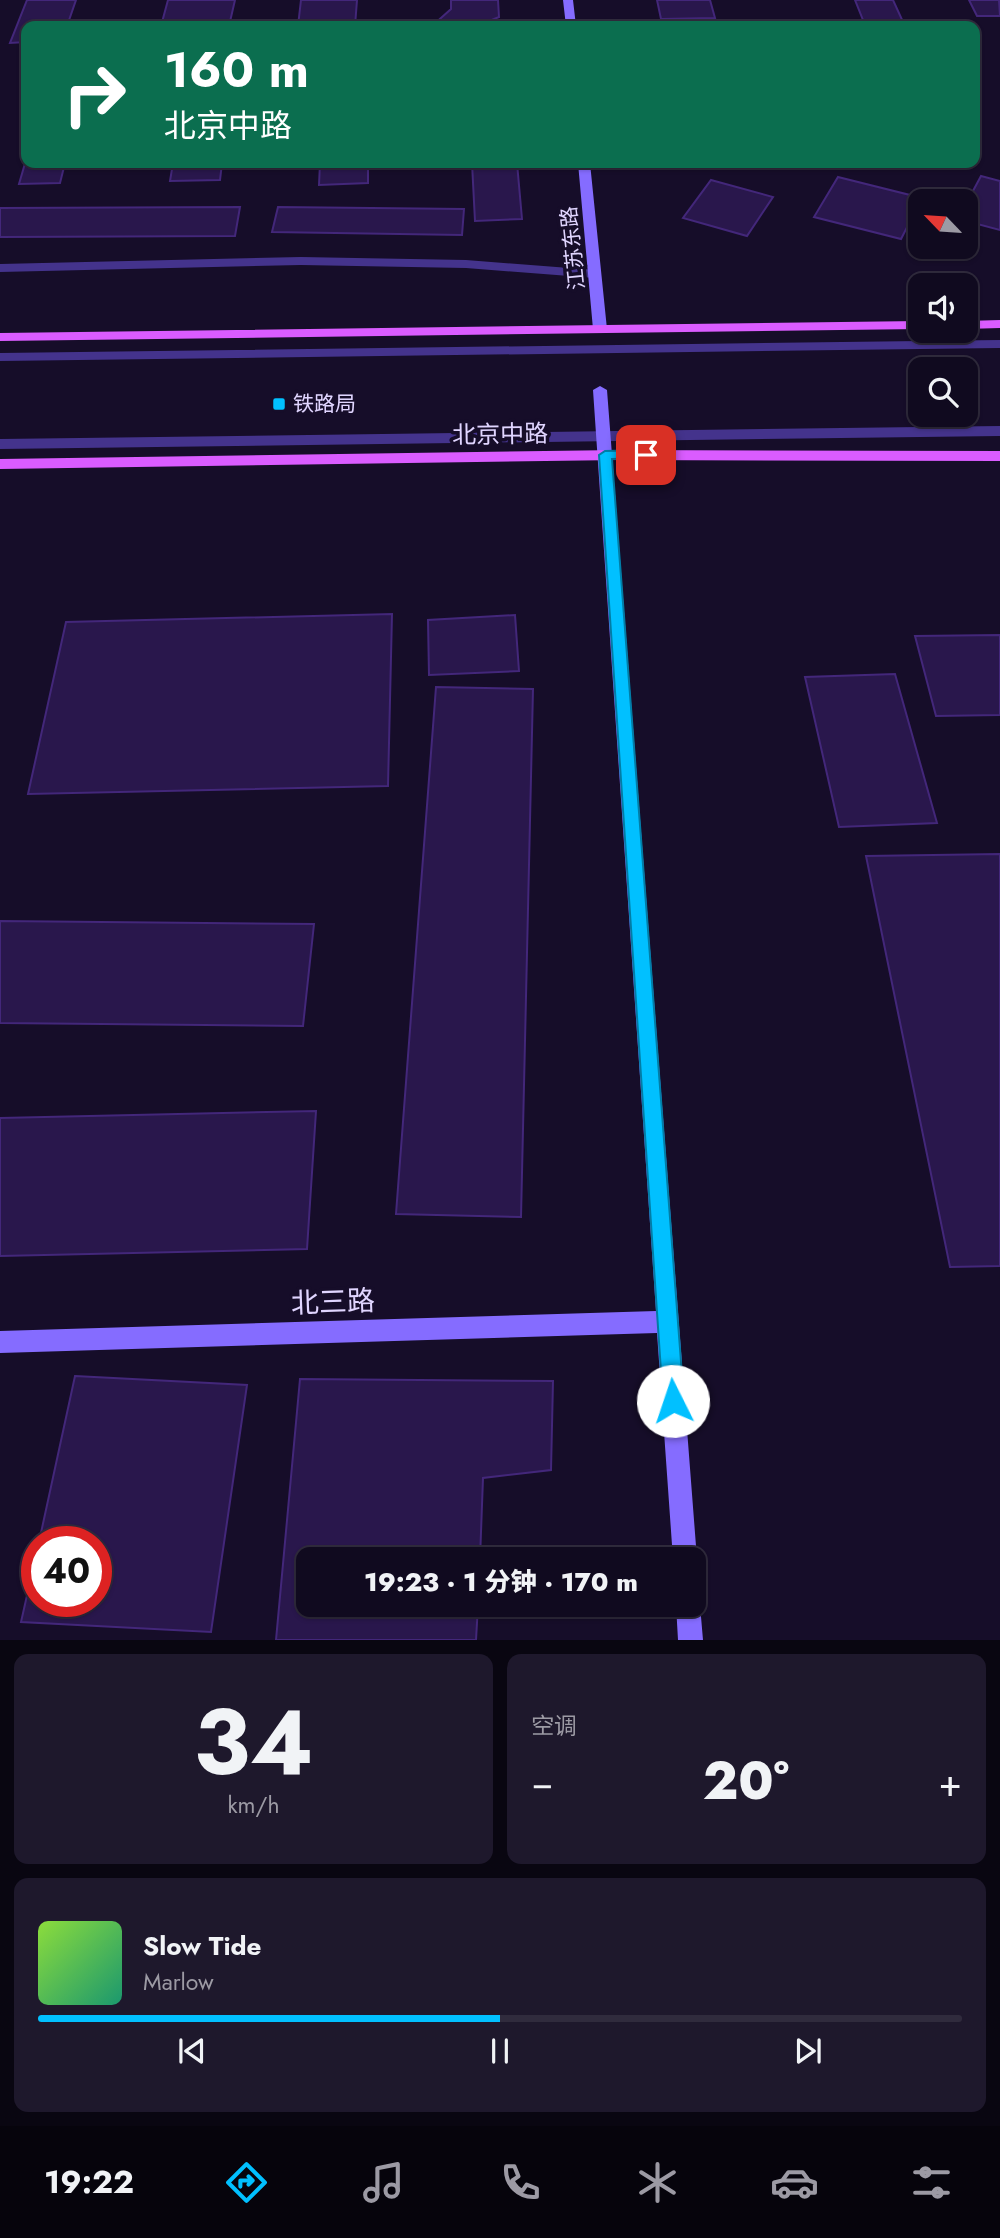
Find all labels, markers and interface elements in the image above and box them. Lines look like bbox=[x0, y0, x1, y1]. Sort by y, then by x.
text: 160 m bbox=[164, 35, 309, 105]
icon: right bbox=[49, 49, 140, 140]
text: 北京中路 bbox=[164, 103, 292, 149]
north arrow bbox=[908, 189, 978, 259]
map controls bbox=[908, 189, 978, 427]
street label: 江苏东路 bbox=[554, 205, 592, 291]
button: sound bbox=[908, 273, 978, 343]
button: search bbox=[908, 357, 978, 427]
place label: 铁路局 bbox=[293, 389, 356, 419]
marker: 铁路局 bbox=[271, 396, 287, 412]
street label: 北京中路 bbox=[452, 416, 548, 452]
pin bbox=[616, 425, 676, 485]
icon: arrive bbox=[627, 436, 665, 474]
street label: 北三路 bbox=[290, 1280, 376, 1324]
position arrow bbox=[636, 1364, 710, 1438]
speed limit sign: 40 bbox=[21, 1526, 112, 1617]
text: 19:23 · 1 分钟 · 170 m bbox=[364, 1563, 638, 1601]
text: 34 bbox=[193, 1677, 314, 1808]
text: 空调 bbox=[531, 1709, 577, 1743]
text: 20° bbox=[703, 1743, 789, 1819]
text: − bbox=[531, 1755, 553, 1810]
text: + bbox=[939, 1755, 962, 1810]
text: km/h bbox=[228, 1788, 279, 1822]
text: Slow Tide bbox=[143, 1927, 262, 1965]
text: Marlow bbox=[143, 1965, 214, 1999]
icon: previous bbox=[173, 2032, 211, 2070]
icon: pause bbox=[481, 2032, 519, 2070]
icon: next bbox=[789, 2032, 827, 2070]
icon: directions bbox=[222, 2158, 271, 2207]
icon: music bbox=[359, 2158, 408, 2207]
icon: phone bbox=[496, 2158, 545, 2207]
icon: climate bbox=[633, 2158, 682, 2207]
icon: car bbox=[770, 2158, 819, 2207]
icon: filters bbox=[907, 2158, 956, 2207]
text: 19:22 bbox=[44, 2159, 134, 2205]

